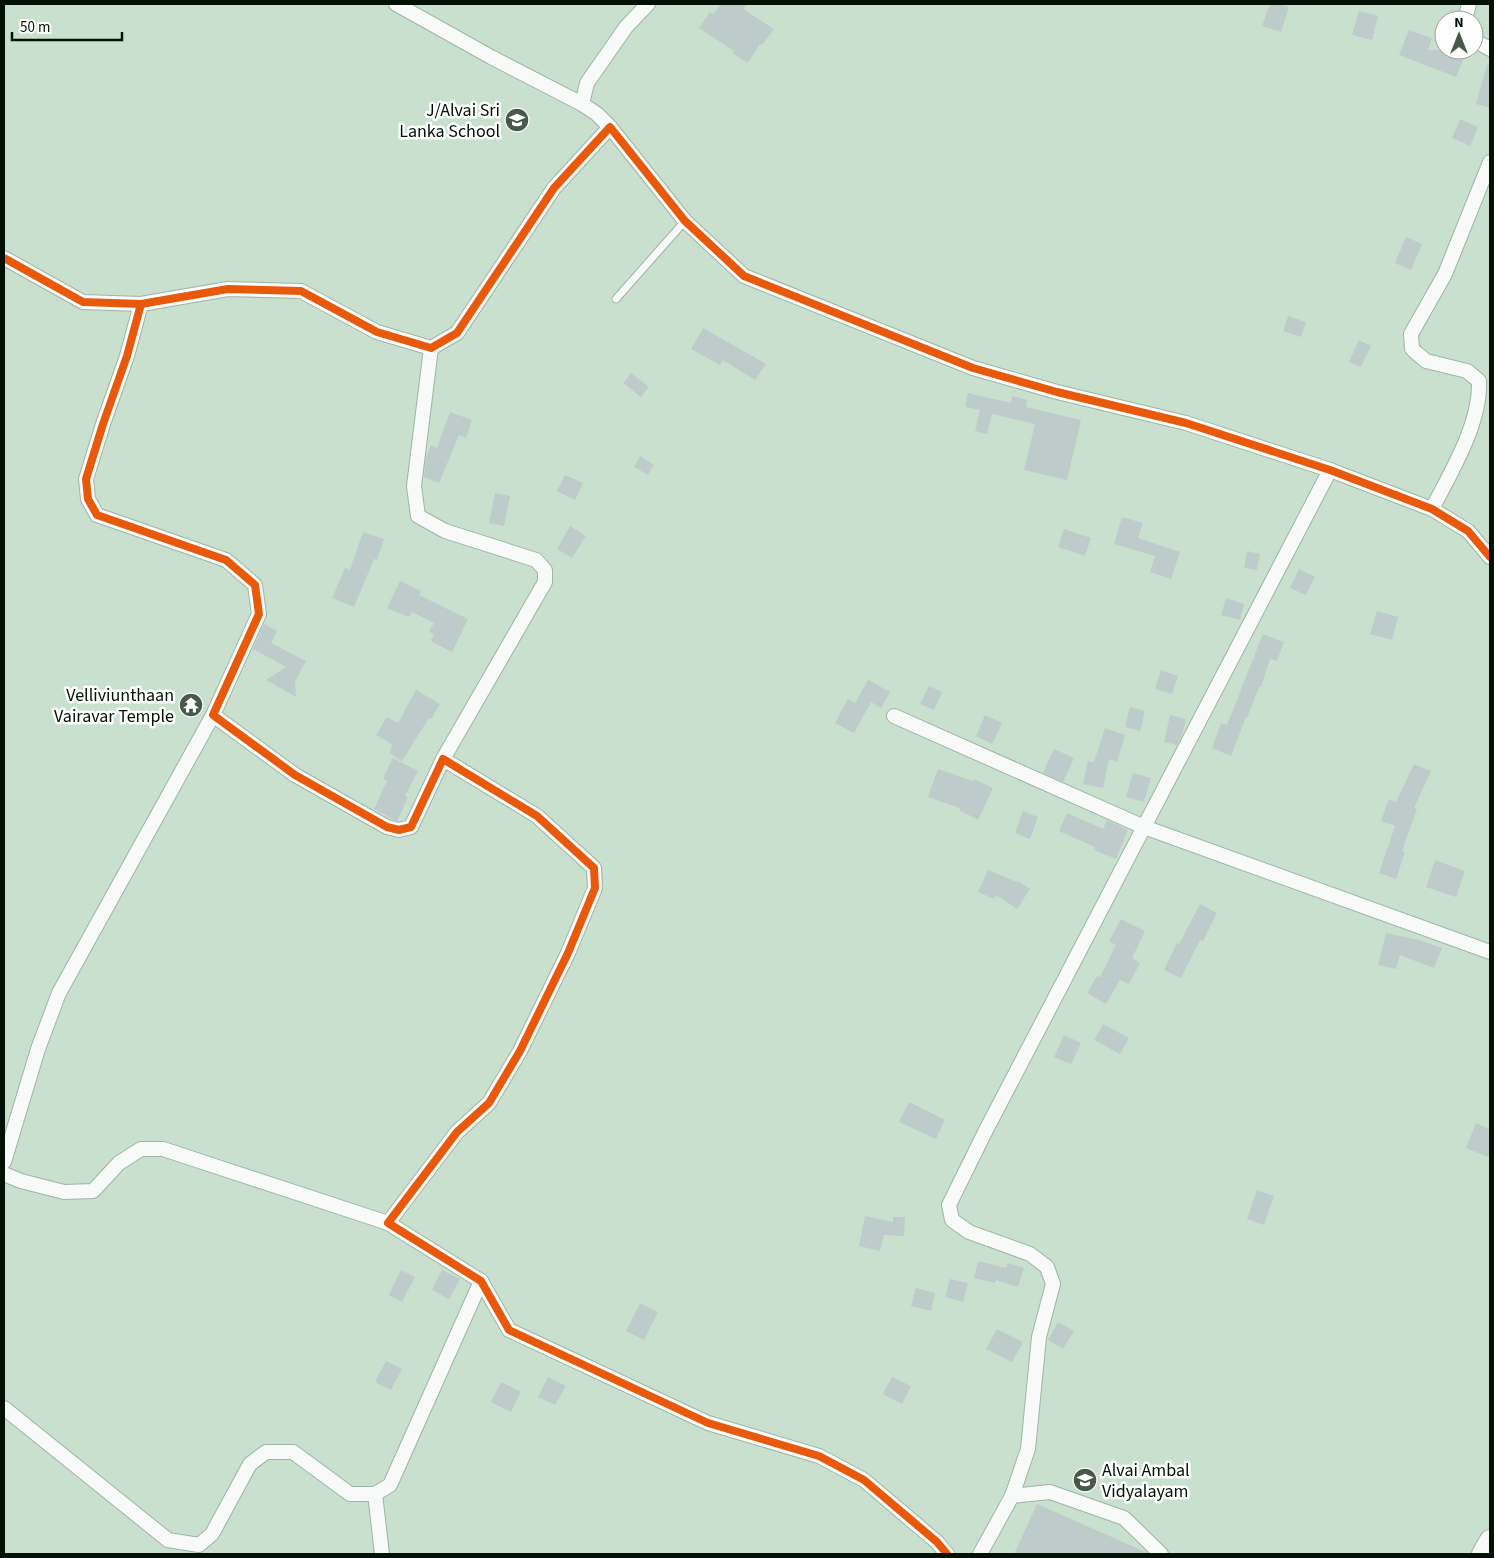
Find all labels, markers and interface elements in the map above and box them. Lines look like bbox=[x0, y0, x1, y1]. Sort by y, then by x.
scale bar bbox=[12, 10, 122, 42]
north arrow bbox=[1434, 10, 1484, 60]
text: N bbox=[1454, 13, 1464, 33]
text: 50 m bbox=[20, 17, 50, 38]
place label: J/Alvai Sri Lanka School bbox=[399, 98, 500, 144]
school or university icon: J/Alvai Sri Lanka School bbox=[504, 107, 530, 133]
place label: Velliviunthaan Vairavar Temple bbox=[54, 683, 174, 729]
temple icon: Velliviunthaan Vairavar Temple bbox=[178, 692, 204, 718]
place label: Alvai Ambal Vidyalayam bbox=[1102, 1458, 1190, 1504]
school or university icon: Alvai Ambal Vidyalayam bbox=[1072, 1467, 1098, 1493]

